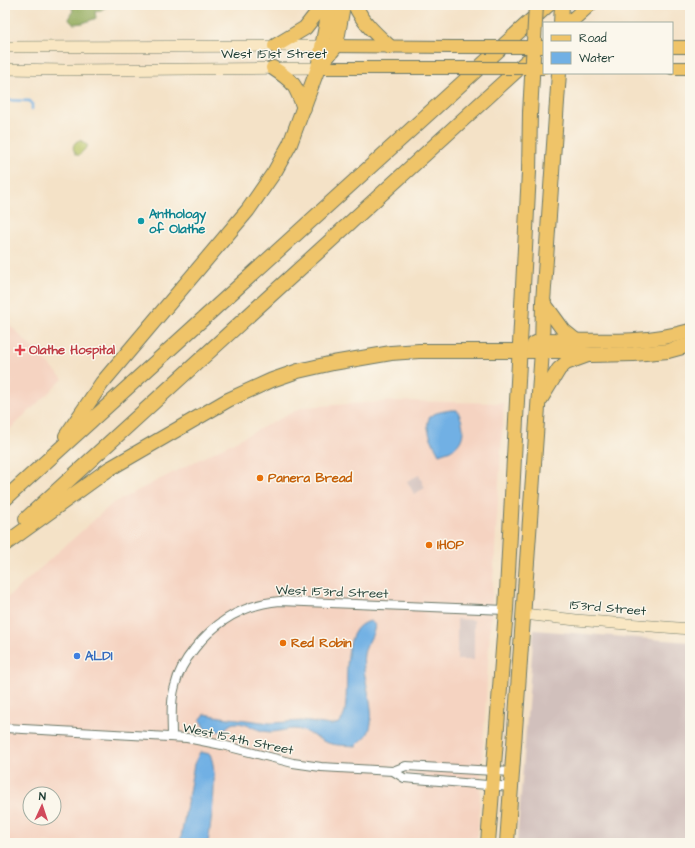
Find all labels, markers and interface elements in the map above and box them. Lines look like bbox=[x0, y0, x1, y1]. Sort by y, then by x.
legend bbox=[543, 22, 673, 74]
text: Road bbox=[579, 30, 607, 47]
street label: West 151st Street bbox=[221, 45, 328, 63]
text: Water bbox=[579, 50, 615, 67]
place label: Anthology of Olathe bbox=[149, 205, 207, 238]
marker: Anthology of Olathe bbox=[136, 216, 146, 226]
place label: Olathe Hospital bbox=[29, 341, 115, 360]
marker: Olathe Hospital bbox=[14, 344, 26, 356]
place label: Panera Bread bbox=[268, 469, 352, 487]
marker: Panera Bread bbox=[255, 473, 265, 483]
place label: IHOP bbox=[437, 536, 465, 554]
marker: IHOP bbox=[424, 540, 434, 550]
street label: West 153rd Street bbox=[275, 581, 389, 603]
street label: 153rd Street bbox=[569, 596, 648, 620]
place label: Red Robin bbox=[291, 634, 352, 652]
marker: Red Robin bbox=[278, 638, 288, 648]
place label: ALDI bbox=[85, 647, 113, 665]
marker: ALDI bbox=[72, 651, 82, 661]
street label: West 154th Street bbox=[181, 718, 296, 760]
north arrow bbox=[22, 786, 62, 826]
text: N bbox=[39, 789, 46, 804]

